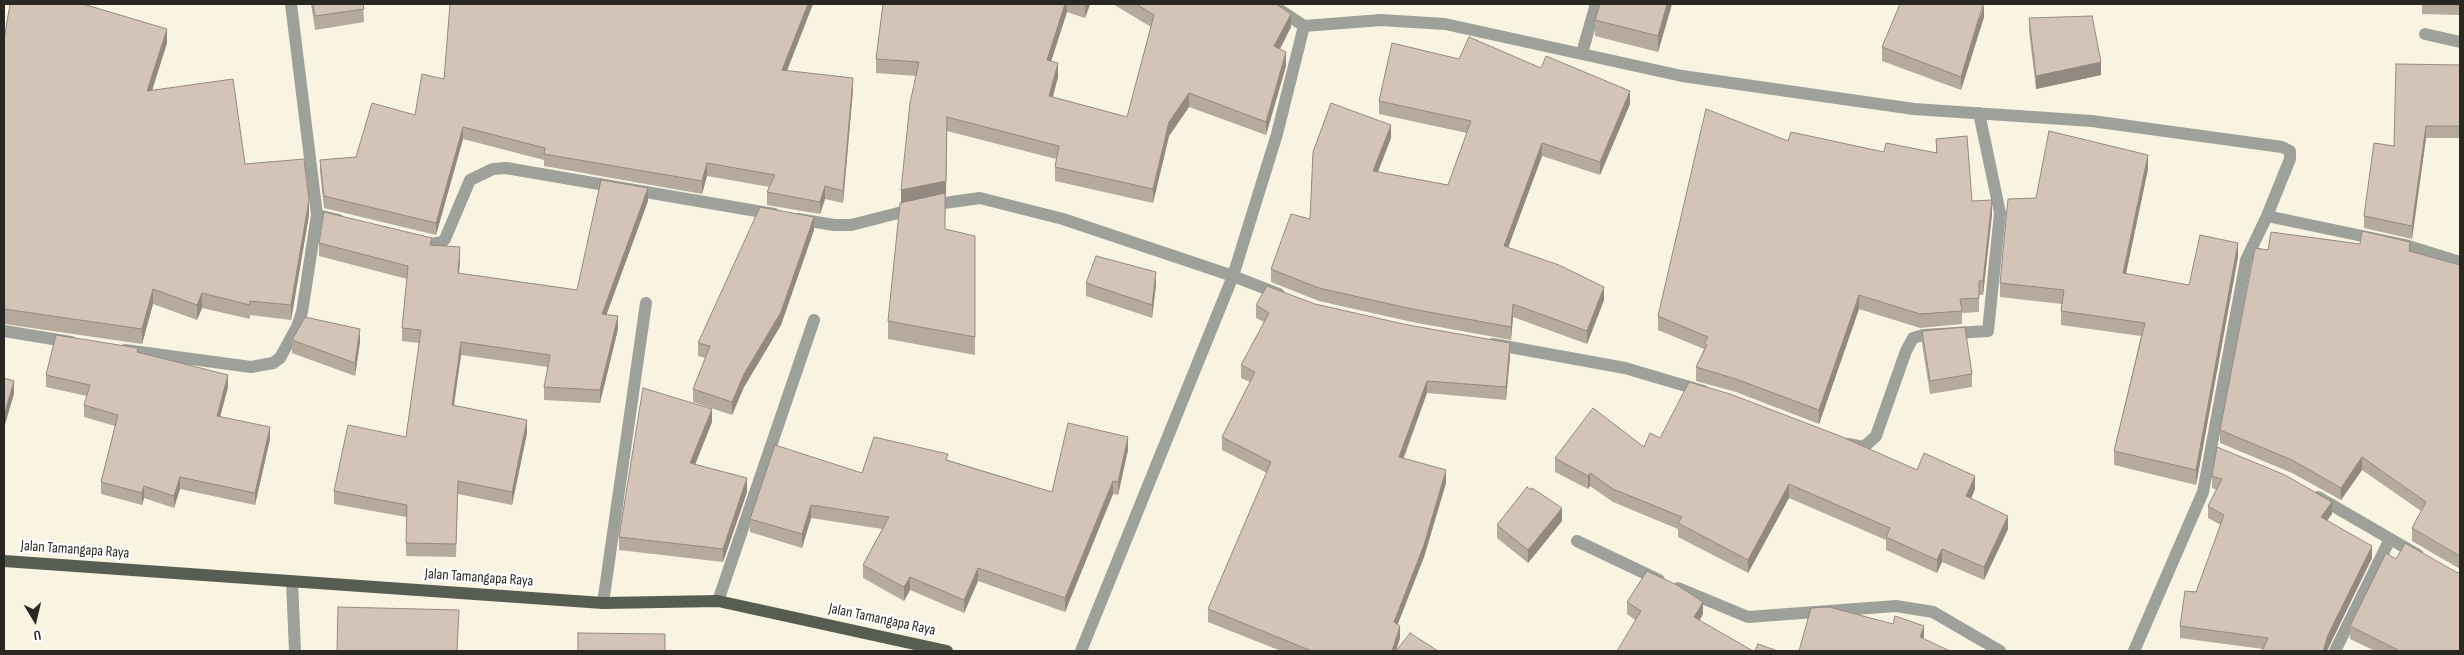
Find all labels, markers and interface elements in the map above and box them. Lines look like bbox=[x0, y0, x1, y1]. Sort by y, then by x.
street label: Jalan Tamangapa Raya bbox=[20, 537, 130, 563]
street label: Jalan Tamangapa Raya bbox=[424, 565, 534, 591]
north arrow bbox=[10, 595, 60, 645]
street label: Jalan Tamangapa Raya bbox=[827, 600, 937, 640]
text: U bbox=[32, 626, 42, 644]

